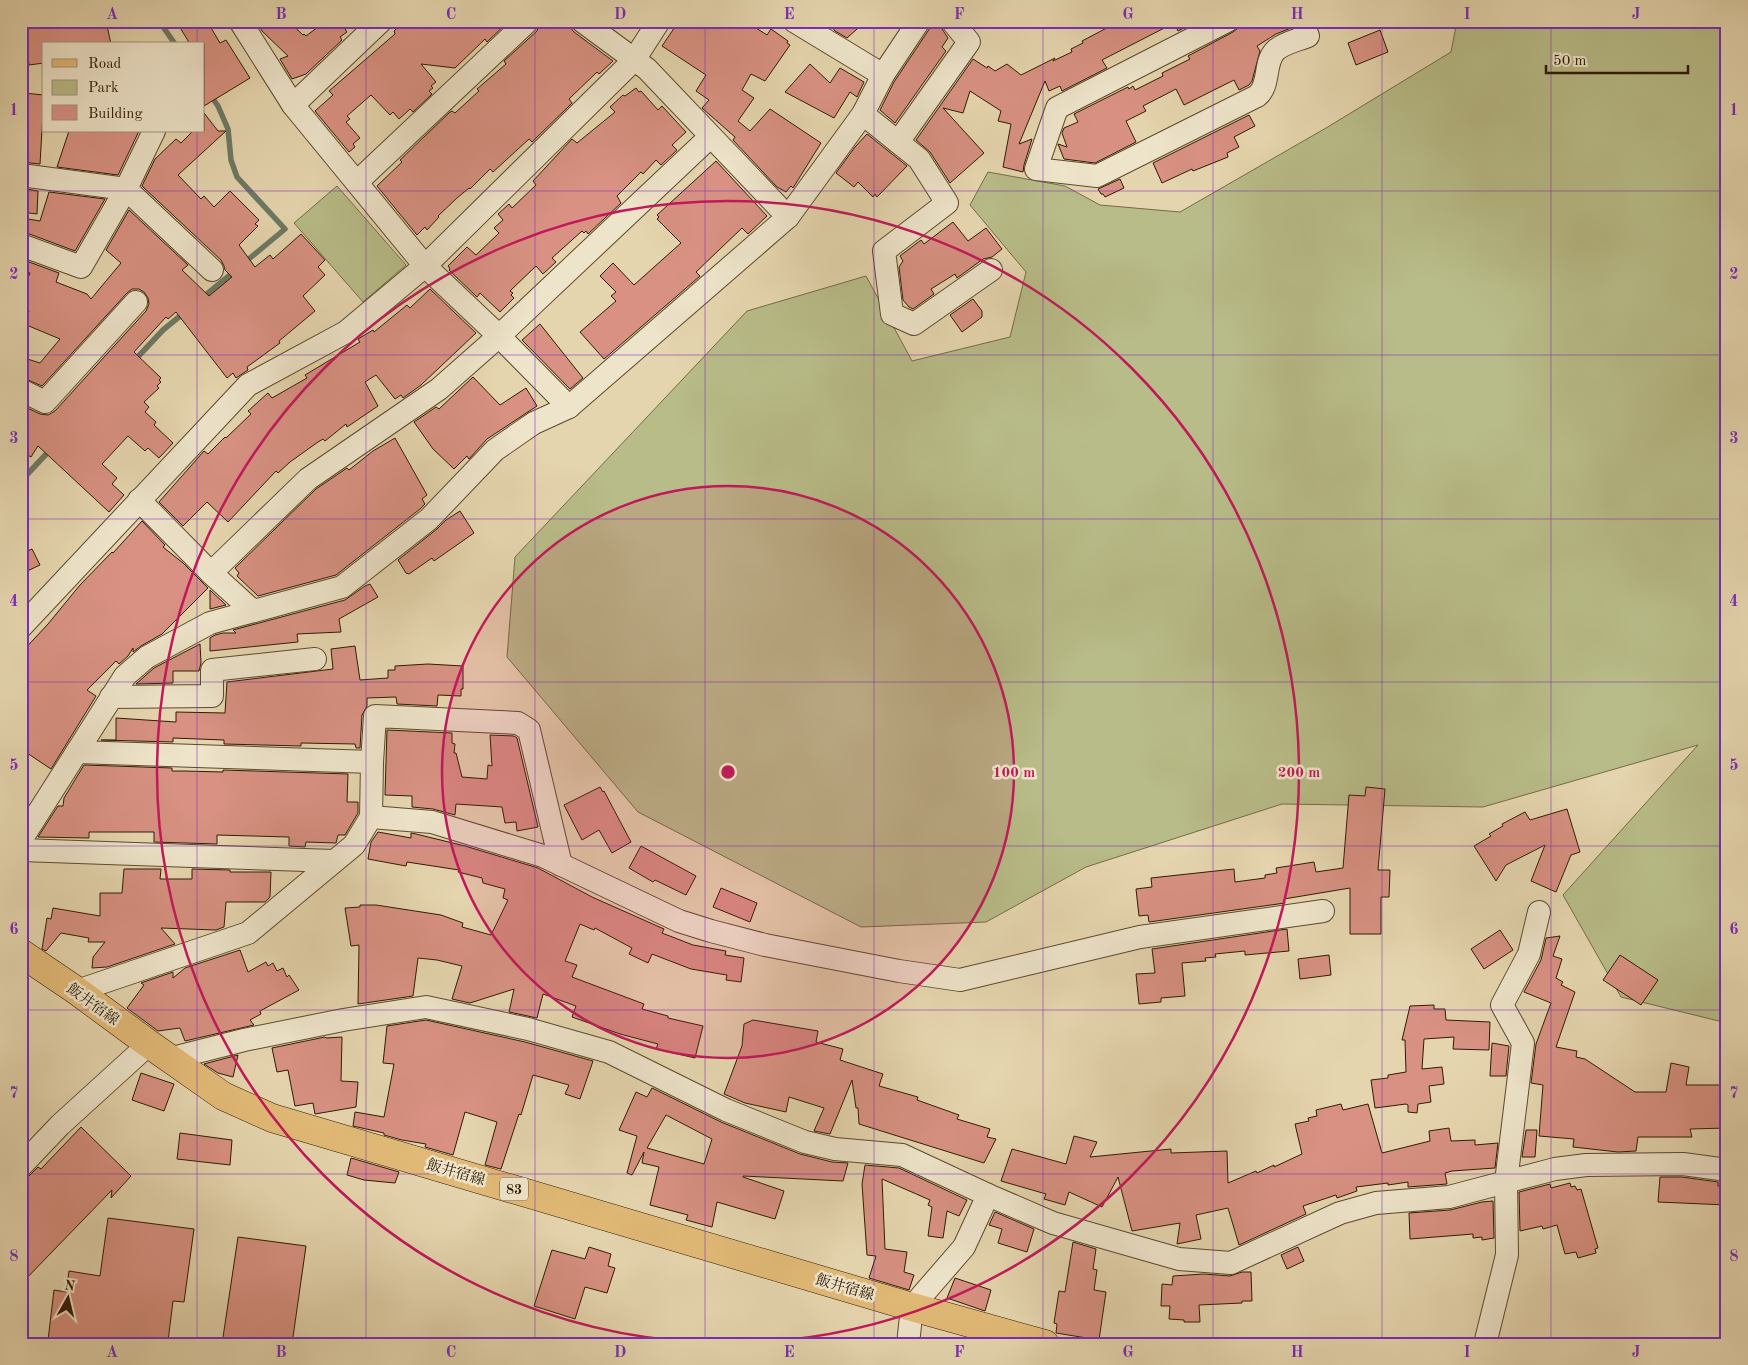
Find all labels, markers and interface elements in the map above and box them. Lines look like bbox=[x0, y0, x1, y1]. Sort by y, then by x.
text: A bbox=[106, 7, 118, 23]
text: B bbox=[275, 7, 287, 23]
text: C bbox=[446, 7, 456, 23]
text: D bbox=[614, 7, 626, 23]
text: E bbox=[783, 7, 795, 23]
text: F bbox=[954, 7, 965, 23]
text: G bbox=[1122, 7, 1134, 23]
text: H bbox=[1290, 7, 1304, 23]
text: I bbox=[1463, 7, 1471, 23]
text: J bbox=[1632, 7, 1641, 23]
legend bbox=[42, 42, 205, 132]
scale bar bbox=[1546, 42, 1688, 74]
text: 50 m bbox=[1553, 54, 1587, 69]
text: Road bbox=[88, 57, 122, 72]
text: Park bbox=[88, 81, 119, 96]
text: 1 bbox=[9, 103, 19, 119]
text: 1 bbox=[1729, 103, 1739, 119]
text: Building bbox=[88, 107, 143, 122]
text: 2 bbox=[9, 267, 19, 283]
text: 2 bbox=[1729, 267, 1739, 283]
text: 3 bbox=[9, 431, 19, 447]
text: 3 bbox=[1729, 431, 1739, 447]
text: 4 bbox=[9, 594, 19, 610]
text: 4 bbox=[1729, 594, 1739, 610]
text: 5 bbox=[9, 758, 19, 774]
text: 5 bbox=[1729, 758, 1739, 774]
centre of rings bbox=[719, 763, 737, 781]
text: 100 m bbox=[993, 766, 1035, 781]
text: 200 m bbox=[1278, 766, 1320, 781]
text: 6 bbox=[9, 922, 19, 938]
text: 6 bbox=[1729, 922, 1739, 938]
street label: 飯井宿線 bbox=[63, 980, 122, 1029]
text: 7 bbox=[9, 1086, 19, 1102]
text: 7 bbox=[1729, 1086, 1739, 1102]
street label: 飯井宿線 bbox=[425, 1156, 487, 1189]
road number: 83 bbox=[500, 1178, 528, 1200]
text: 8 bbox=[9, 1249, 19, 1265]
text: 8 bbox=[1729, 1249, 1739, 1265]
street label: 飯井宿線 bbox=[814, 1271, 876, 1304]
north arrow bbox=[42, 1272, 92, 1322]
text: N bbox=[63, 1278, 76, 1294]
text: A bbox=[106, 1345, 118, 1361]
text: B bbox=[275, 1345, 287, 1361]
text: C bbox=[446, 1345, 456, 1361]
text: D bbox=[614, 1345, 626, 1361]
text: E bbox=[783, 1345, 795, 1361]
text: F bbox=[954, 1345, 965, 1361]
text: G bbox=[1122, 1345, 1134, 1361]
text: H bbox=[1290, 1345, 1304, 1361]
text: I bbox=[1463, 1345, 1471, 1361]
text: J bbox=[1632, 1345, 1641, 1361]

